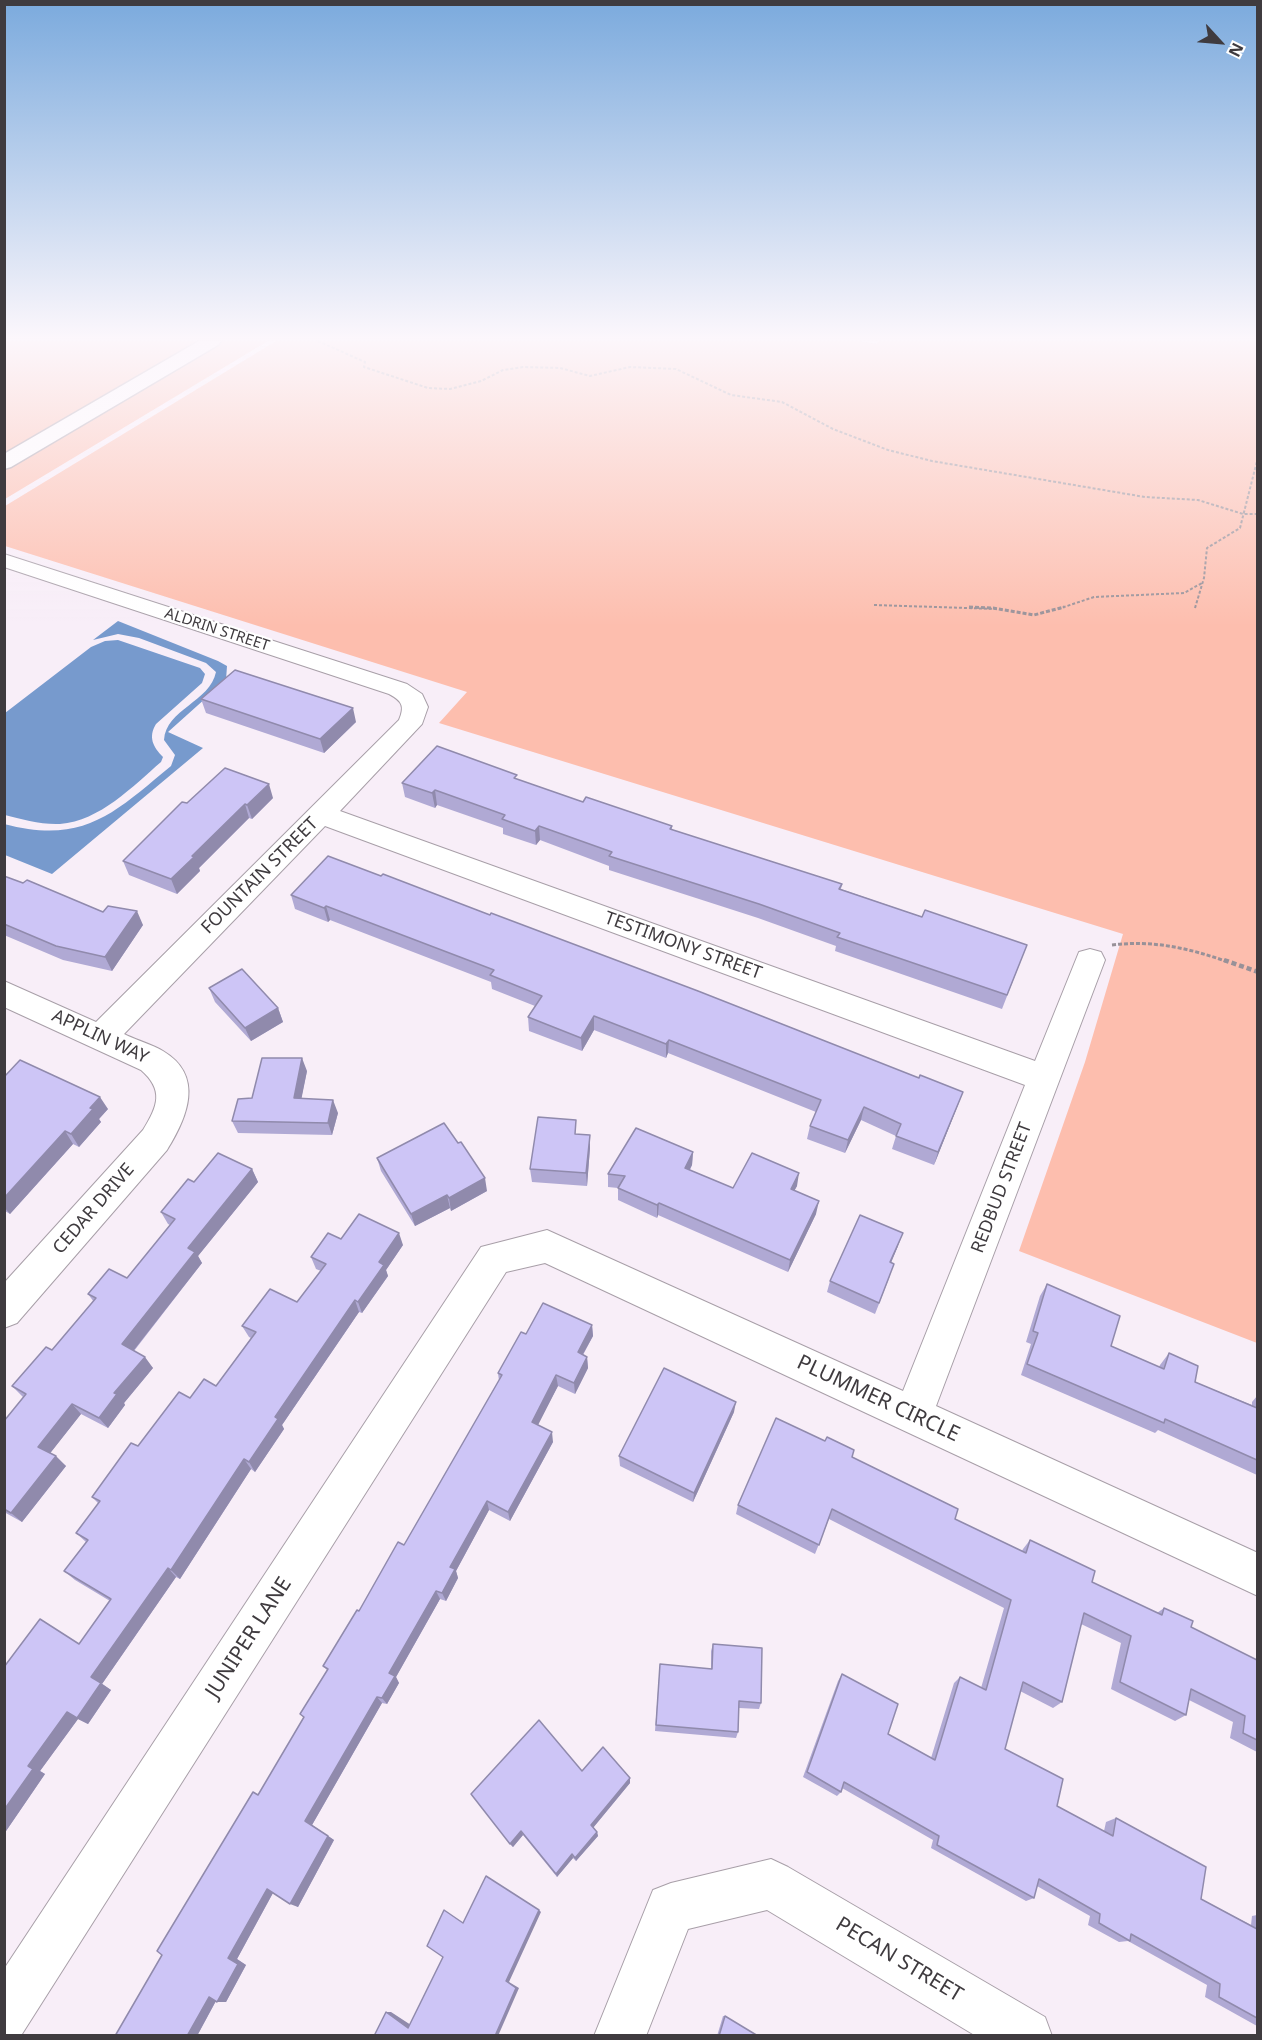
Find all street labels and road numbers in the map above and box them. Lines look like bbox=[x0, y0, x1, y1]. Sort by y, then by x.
street label: ALDRIN STREET bbox=[162, 605, 272, 655]
street label: FOUNTAIN STREET bbox=[197, 813, 323, 939]
street label: TESTIMONY STREET bbox=[601, 907, 765, 985]
street label: APPLIN WAY bbox=[48, 1005, 152, 1069]
street label: REDBUD STREET bbox=[967, 1120, 1037, 1256]
street label: CEDAR DRIVE bbox=[49, 1159, 139, 1259]
street label: PLUMMER CIRCLE bbox=[793, 1350, 963, 1448]
street label: JUNIPER LANE bbox=[201, 1573, 297, 1703]
street label: PECAN STREET bbox=[831, 1912, 967, 2008]

